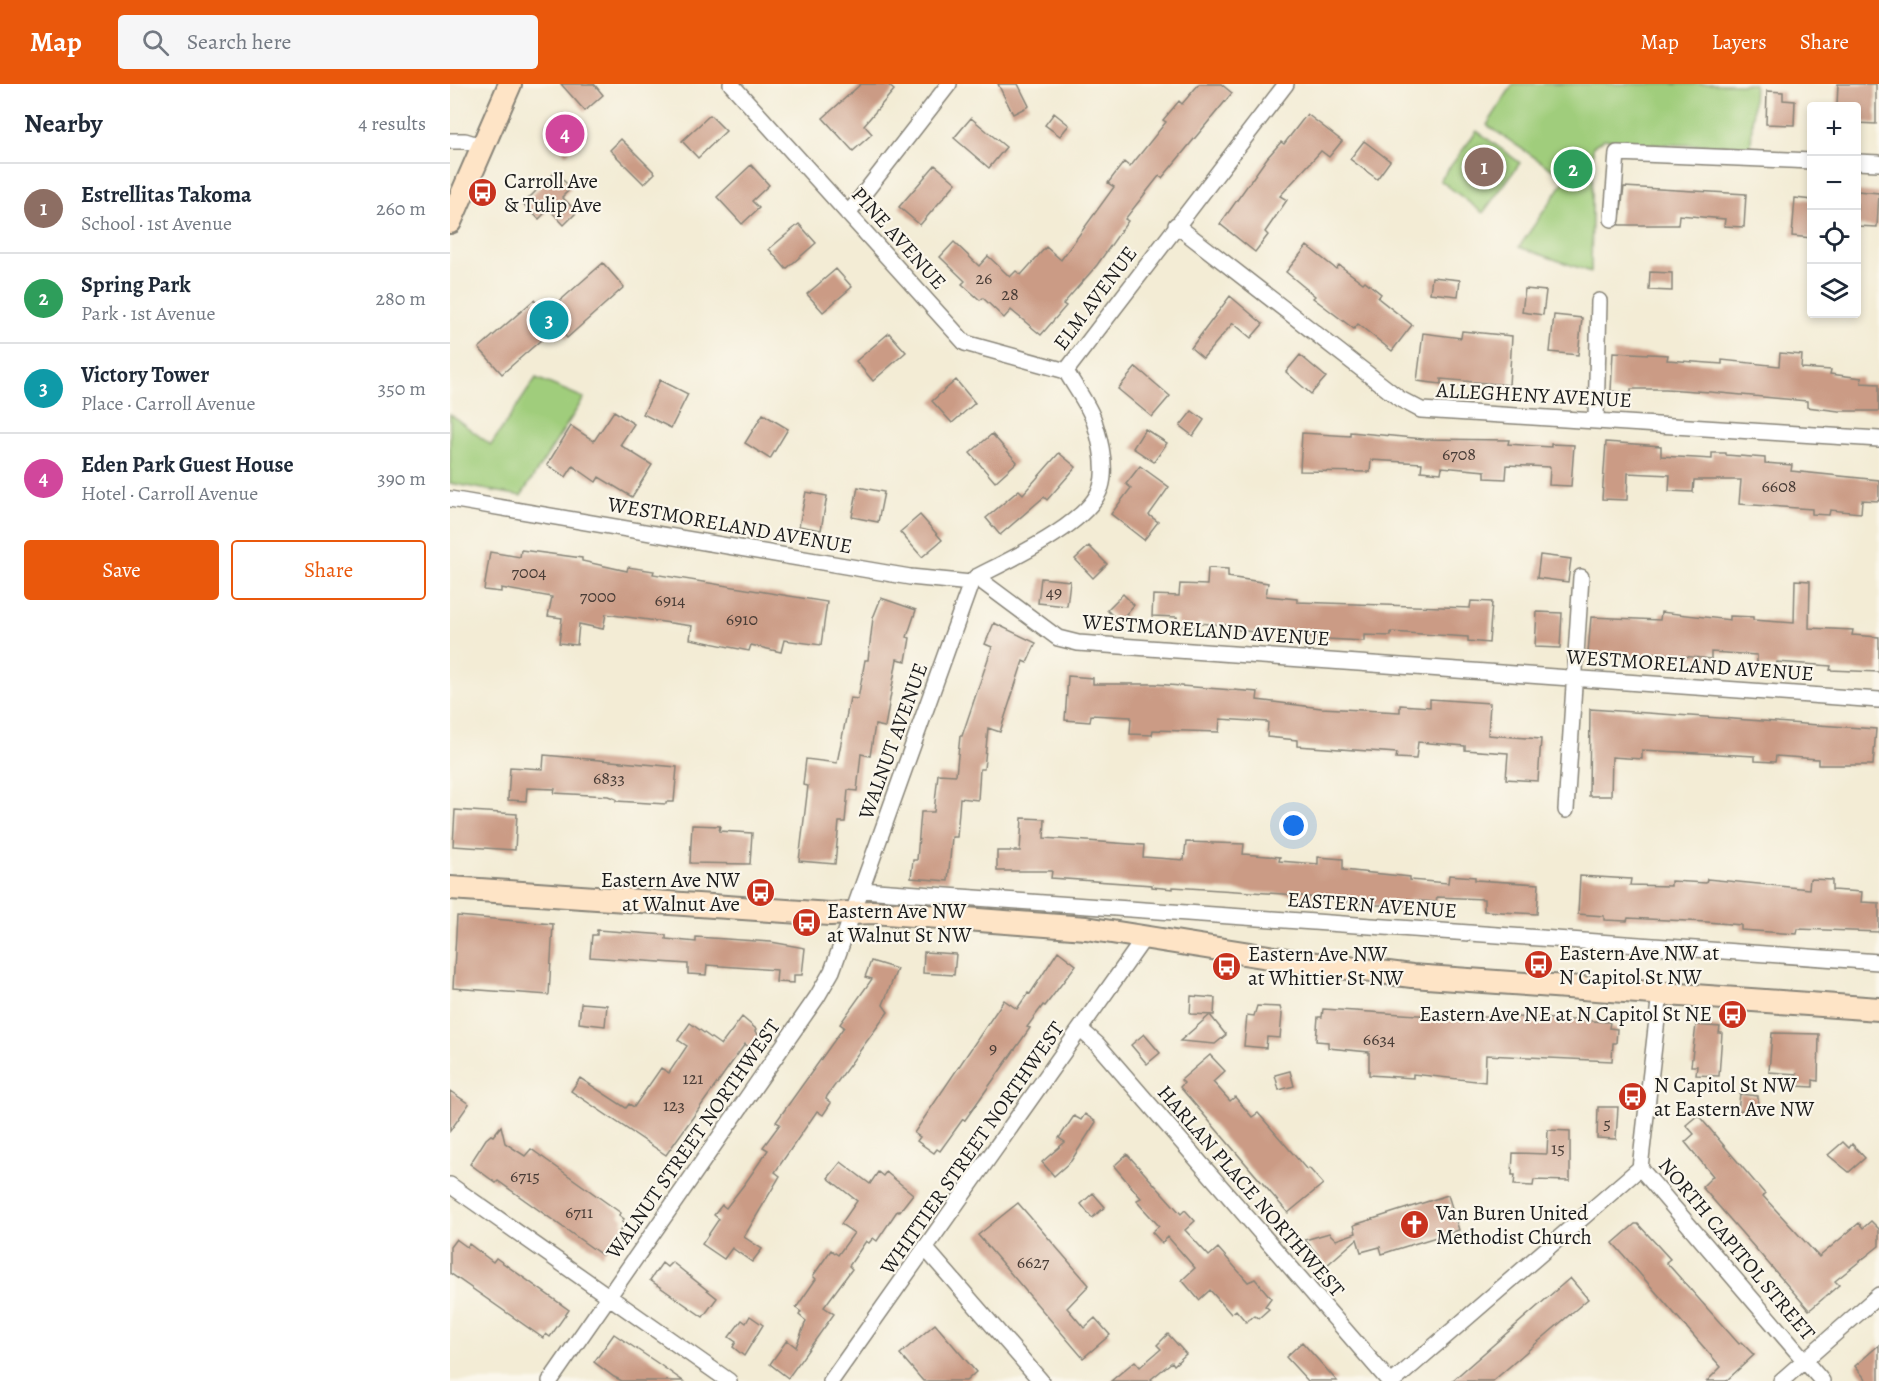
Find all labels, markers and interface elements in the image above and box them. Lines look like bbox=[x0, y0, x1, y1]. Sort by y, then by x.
search box bbox=[118, 15, 538, 69]
text: Map bbox=[30, 23, 82, 61]
icon: search bbox=[139, 26, 172, 59]
text: Search here bbox=[187, 27, 291, 57]
text: Map bbox=[1640, 28, 1679, 56]
text: Layers bbox=[1712, 28, 1767, 56]
text: Share bbox=[1800, 28, 1849, 56]
map controls bbox=[1807, 102, 1861, 318]
button: + bbox=[1807, 102, 1861, 156]
text: Nearby bbox=[24, 106, 103, 141]
text: 4 results bbox=[358, 110, 426, 137]
pin: 4 bbox=[546, 112, 584, 156]
pin: 1 bbox=[1464, 144, 1504, 190]
pin: 2 bbox=[1554, 146, 1592, 191]
button: − bbox=[1807, 156, 1861, 210]
place label: Carroll Ave & Tulip Ave bbox=[504, 167, 602, 219]
bus stop icon: Carroll Ave & Tulip Ave bbox=[467, 177, 499, 209]
text: Estrellitas Takoma bbox=[81, 180, 252, 210]
street label: PINE AVENUE bbox=[845, 181, 953, 295]
text: 1 bbox=[40, 195, 47, 222]
text: 260 m bbox=[376, 195, 426, 222]
text: School · 1st Avenue bbox=[81, 210, 232, 237]
button: locate bbox=[1807, 210, 1861, 264]
street label: ELM AVENUE bbox=[1047, 240, 1143, 356]
button: layers bbox=[1807, 264, 1861, 318]
house number: 26 bbox=[976, 266, 992, 290]
text: Spring Park bbox=[81, 270, 191, 300]
house number: 28 bbox=[1001, 282, 1019, 306]
text: 2 bbox=[39, 285, 48, 312]
text: 280 m bbox=[376, 285, 426, 312]
pin: 3 bbox=[530, 298, 568, 342]
text: Park · 1st Avenue bbox=[81, 300, 215, 327]
text: Victory Tower bbox=[81, 360, 209, 390]
text: 3 bbox=[39, 375, 48, 402]
text: 350 m bbox=[378, 375, 426, 402]
street label: ALLEGHENY AVENUE bbox=[1434, 376, 1633, 414]
text: Place · Carroll Avenue bbox=[81, 390, 255, 417]
house number: 6708 bbox=[1442, 442, 1476, 466]
text: Eden Park Guest House bbox=[81, 450, 294, 480]
text: 4 bbox=[39, 465, 48, 492]
text: 390 m bbox=[377, 465, 426, 492]
house number: 6608 bbox=[1762, 474, 1796, 498]
text: Hotel · Carroll Avenue bbox=[81, 480, 258, 507]
street label: WESTMORELAND AVENUE bbox=[605, 490, 854, 560]
button: Save bbox=[24, 540, 219, 600]
button: Share bbox=[231, 540, 426, 600]
house number: 7004 bbox=[512, 560, 546, 584]
house number: 49 bbox=[1046, 580, 1062, 604]
house number: 7000 bbox=[580, 584, 616, 608]
house number: 6914 bbox=[655, 588, 685, 612]
house number: 6910 bbox=[726, 607, 758, 631]
street label: WESTMORELAND AVENUE bbox=[1080, 607, 1331, 653]
street label: WESTMORELAND AVENUE bbox=[1564, 642, 1815, 688]
street label: WALNUT AVENUE bbox=[851, 659, 934, 824]
house number: 6833 bbox=[593, 766, 625, 790]
your location bbox=[1279, 811, 1308, 840]
place label: Eastern Ave NW at Walnut Ave bbox=[601, 866, 740, 918]
bus stop icon: Eastern Ave NW at Walnut Ave bbox=[745, 876, 777, 908]
street label: EASTERN AVENUE bbox=[1286, 885, 1458, 925]
place label: Eastern Ave NW at Walnut St NW bbox=[827, 897, 972, 949]
bus stop icon: Eastern Ave NW at Walnut St NW bbox=[790, 907, 822, 939]
place label: Eastern Ave NW at N Capitol St NW bbox=[1559, 939, 1719, 991]
place label: Eastern Ave NW at Whittier St NW bbox=[1248, 940, 1404, 992]
bus stop icon: Eastern Ave NW at N Capitol St NW bbox=[1522, 949, 1554, 981]
bus stop icon: Eastern Ave NW at Whittier St NW bbox=[1211, 950, 1243, 982]
bus stop icon: Eastern Ave NE at N Capitol St NE bbox=[1717, 998, 1749, 1030]
place label: Eastern Ave NE at N Capitol St NE bbox=[1419, 1000, 1712, 1028]
street label: WALNUT STREET NORTHWEST bbox=[599, 1013, 787, 1265]
street label: WHITTIER STREET NORTHWEST bbox=[873, 1015, 1071, 1281]
house number: 6634 bbox=[1363, 1027, 1395, 1051]
house number: 9 bbox=[989, 1036, 997, 1060]
house number: 121 bbox=[683, 1066, 703, 1090]
place label: N Capitol St NW at Eastern Ave NW bbox=[1654, 1071, 1815, 1123]
street label: HARLAN PLACE NORTHWEST bbox=[1151, 1079, 1351, 1303]
bus stop icon: N Capitol St NW at Eastern Ave NW bbox=[1617, 1081, 1649, 1113]
house number: 123 bbox=[663, 1093, 685, 1117]
house number: 5 bbox=[1603, 1111, 1611, 1135]
house number: 15 bbox=[1551, 1136, 1565, 1160]
street label: NORTH CAPITOL STREET bbox=[1652, 1152, 1822, 1347]
house number: 6715 bbox=[510, 1164, 540, 1188]
place label: Van Buren United Methodist Church bbox=[1435, 1199, 1592, 1251]
house number: 6711 bbox=[565, 1200, 593, 1224]
church icon: Van Buren United Methodist Church bbox=[1399, 1209, 1431, 1241]
house number: 6627 bbox=[1017, 1250, 1050, 1274]

